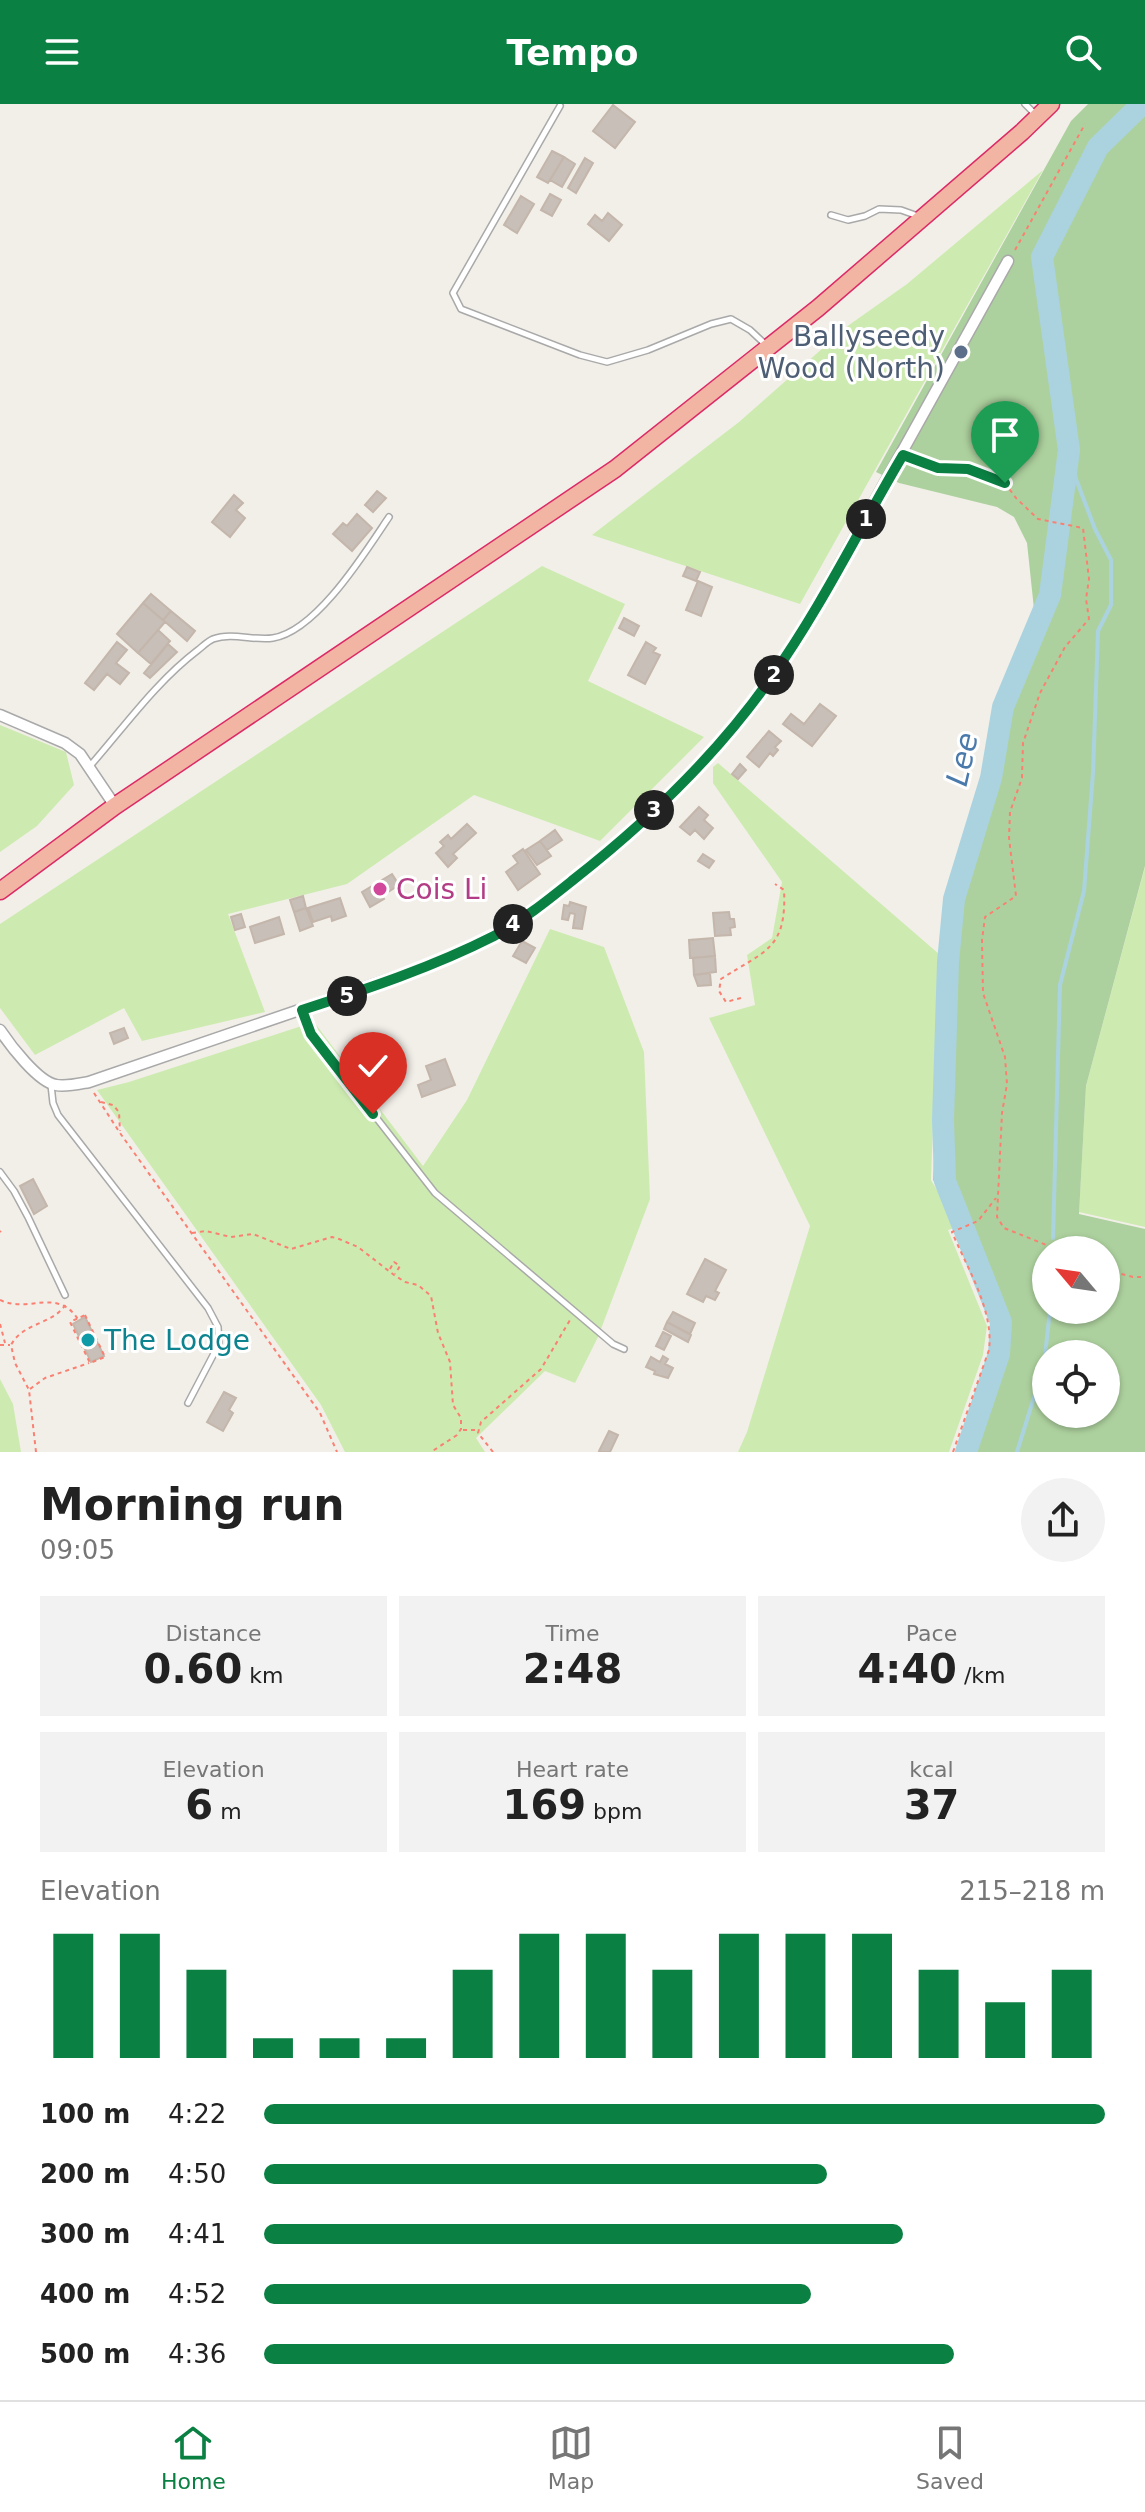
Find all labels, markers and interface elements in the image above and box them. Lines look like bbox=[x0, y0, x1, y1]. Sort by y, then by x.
icon: menu bbox=[40, 30, 84, 74]
icon: search bbox=[1061, 30, 1105, 74]
text: Tempo bbox=[506, 32, 639, 73]
place label: Ballyseedy Wood (North) bbox=[758, 320, 945, 385]
marker: Ballyseedy Wood (North) bbox=[952, 343, 970, 361]
pin bbox=[971, 401, 1039, 483]
icon: arrive bbox=[983, 413, 1027, 457]
pin: 1 bbox=[846, 499, 886, 539]
text: 1 bbox=[858, 506, 874, 531]
pin: 2 bbox=[754, 655, 794, 695]
text: 2 bbox=[766, 662, 782, 687]
water label: Lee bbox=[939, 729, 985, 789]
pin: 3 bbox=[634, 790, 674, 830]
text: 3 bbox=[646, 797, 662, 822]
place label: Cois Li bbox=[396, 873, 487, 906]
marker: Cois Li bbox=[371, 880, 389, 898]
pin: 4 bbox=[493, 904, 533, 944]
text: 4 bbox=[505, 911, 521, 936]
pin: 5 bbox=[327, 976, 367, 1016]
text: 5 bbox=[339, 983, 355, 1008]
pin bbox=[339, 1032, 407, 1114]
icon: check bbox=[351, 1044, 395, 1088]
north arrow bbox=[1032, 1236, 1120, 1324]
map controls bbox=[1032, 1236, 1120, 1428]
place label: The Lodge bbox=[103, 1324, 250, 1357]
marker: The Lodge bbox=[79, 1331, 97, 1349]
button: locate bbox=[1032, 1340, 1120, 1428]
button: share bbox=[1021, 1478, 1105, 1562]
text: Morning run bbox=[40, 1479, 345, 1530]
text: 09:05 bbox=[40, 1535, 115, 1565]
text: Distance bbox=[165, 1621, 262, 1646]
text: Time bbox=[546, 1621, 599, 1646]
text: Pace bbox=[906, 1621, 957, 1646]
text: 0.60 bbox=[144, 1646, 242, 1692]
text: 2:48 bbox=[523, 1646, 622, 1692]
text: 4:40 bbox=[857, 1646, 957, 1692]
text: km bbox=[242, 1663, 283, 1688]
text: /km bbox=[957, 1663, 1006, 1688]
text: Elevation bbox=[162, 1757, 265, 1782]
text: Heart rate bbox=[516, 1757, 629, 1782]
text: kcal bbox=[909, 1757, 954, 1782]
text: 6 bbox=[185, 1782, 213, 1828]
text: 169 bbox=[503, 1782, 586, 1828]
text: 37 bbox=[904, 1782, 959, 1828]
text: m bbox=[213, 1799, 242, 1824]
text: bpm bbox=[586, 1799, 642, 1824]
text: Elevation bbox=[40, 1876, 161, 1906]
text: 215–218 m bbox=[959, 1876, 1105, 1906]
text: 100 m bbox=[40, 2099, 130, 2129]
text: 4:22 bbox=[168, 2099, 226, 2129]
text: 200 m bbox=[40, 2159, 130, 2189]
text: 4:50 bbox=[168, 2159, 226, 2189]
text: 300 m bbox=[40, 2219, 130, 2249]
text: 4:41 bbox=[168, 2219, 226, 2249]
text: 400 m bbox=[40, 2279, 130, 2309]
text: 4:52 bbox=[168, 2279, 226, 2309]
text: 500 m bbox=[40, 2339, 130, 2369]
text: 4:36 bbox=[168, 2339, 226, 2369]
tab: Home bbox=[161, 2421, 226, 2494]
tab: Map bbox=[548, 2421, 594, 2494]
tab: Saved bbox=[916, 2421, 984, 2494]

